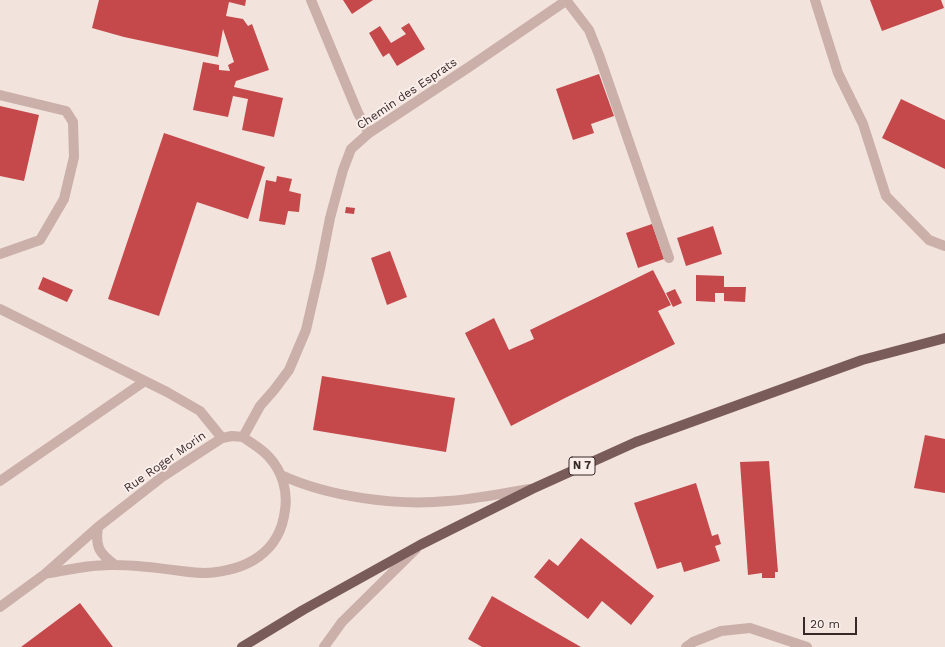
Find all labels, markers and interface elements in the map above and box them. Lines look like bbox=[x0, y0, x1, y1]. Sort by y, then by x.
street label: Chemin des Esprats bbox=[354, 55, 460, 133]
street label: Rue Roger Morin bbox=[121, 428, 209, 496]
road number: N 7 bbox=[569, 457, 595, 475]
scale bar bbox=[805, 609, 859, 635]
text: 20 m bbox=[810, 617, 840, 631]

